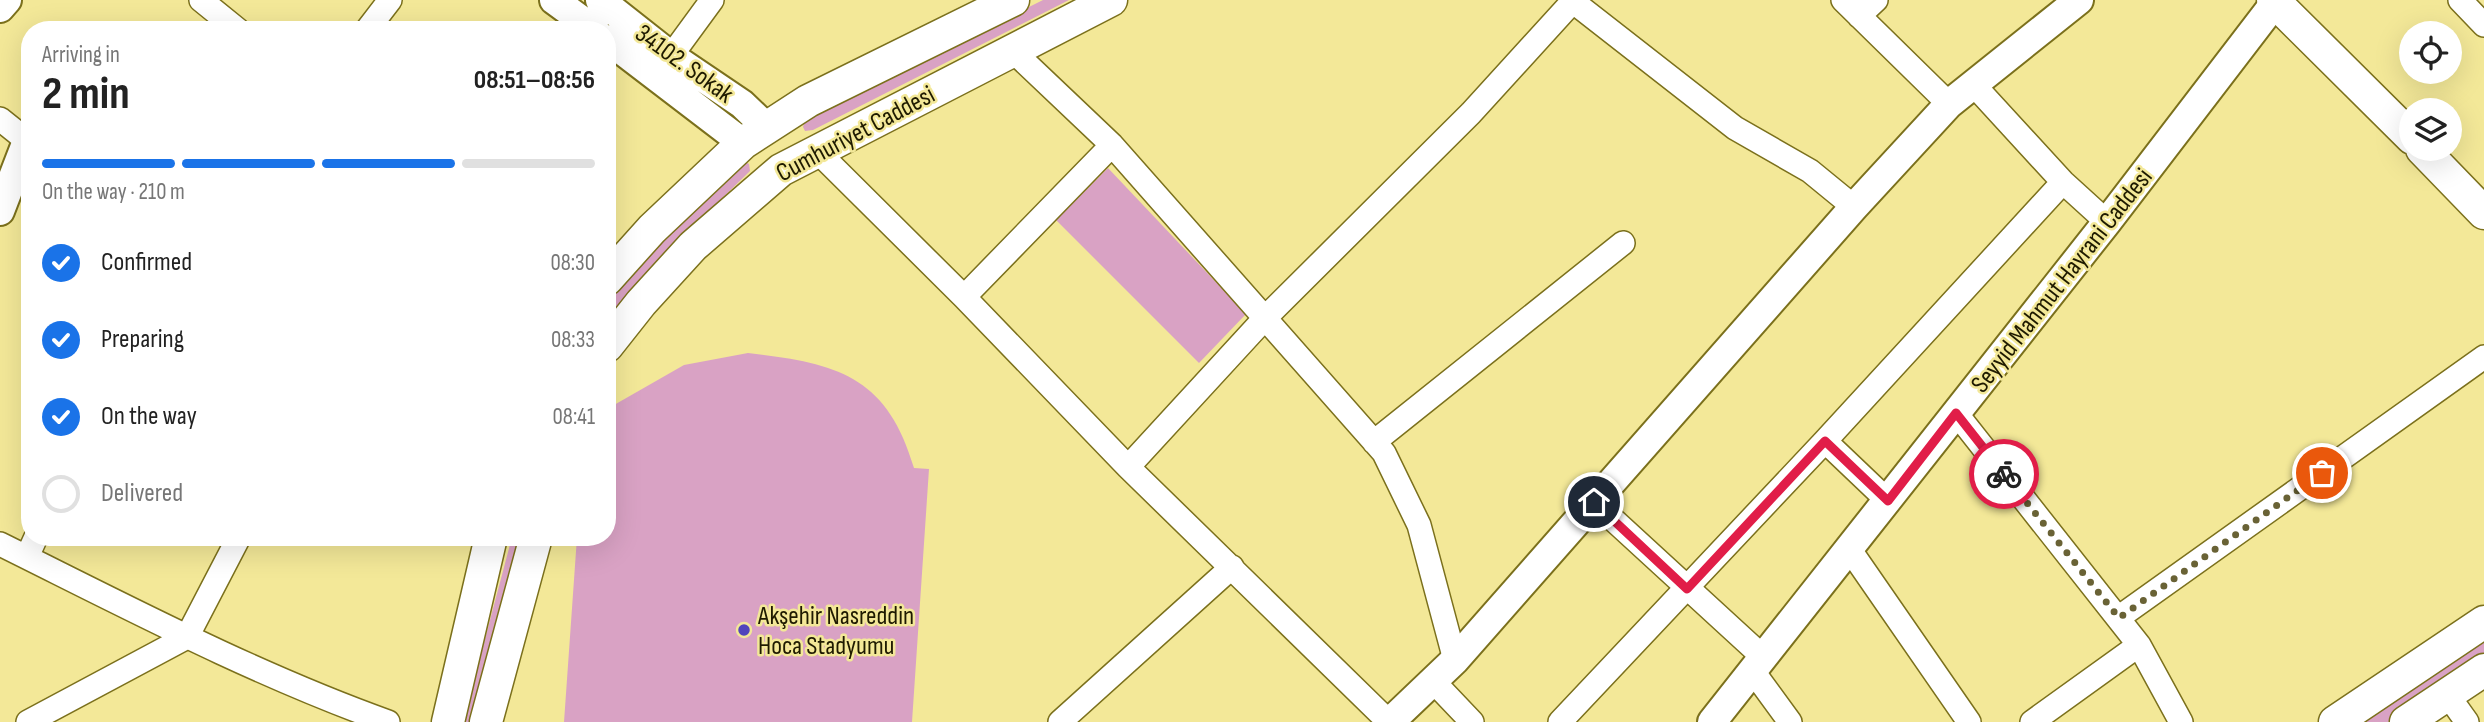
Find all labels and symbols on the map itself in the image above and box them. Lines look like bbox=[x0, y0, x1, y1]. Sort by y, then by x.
street label: 34102. Sokak bbox=[629, 18, 739, 110]
street label: Cumhuriyet Caddesi bbox=[771, 80, 940, 189]
street label: Seyyid Mahmut Hayrani Caddesi bbox=[1965, 163, 2159, 399]
courier bbox=[1969, 439, 2039, 509]
pin bbox=[2292, 443, 2352, 503]
pin bbox=[1564, 472, 1624, 532]
place label: Akşehir Nasreddin Hoca Stadyumu bbox=[757, 601, 914, 662]
marker: Akşehir Nasreddin Hoca Stadyumu bbox=[736, 622, 752, 638]

